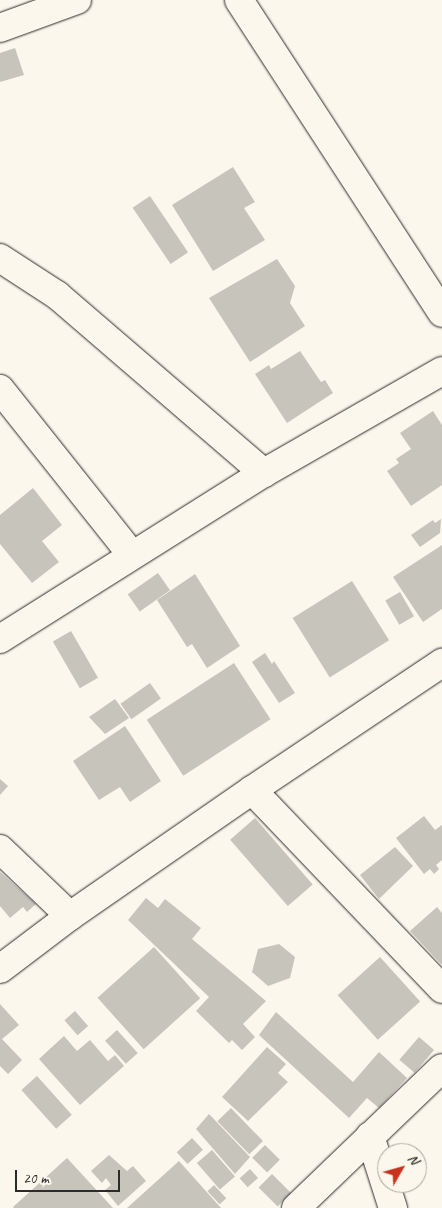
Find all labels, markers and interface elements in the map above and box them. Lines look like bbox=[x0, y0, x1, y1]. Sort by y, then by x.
north arrow bbox=[377, 1143, 427, 1193]
text: N bbox=[404, 1150, 423, 1168]
scale bar bbox=[18, 1160, 122, 1192]
text: 20 m bbox=[23, 1169, 49, 1188]

